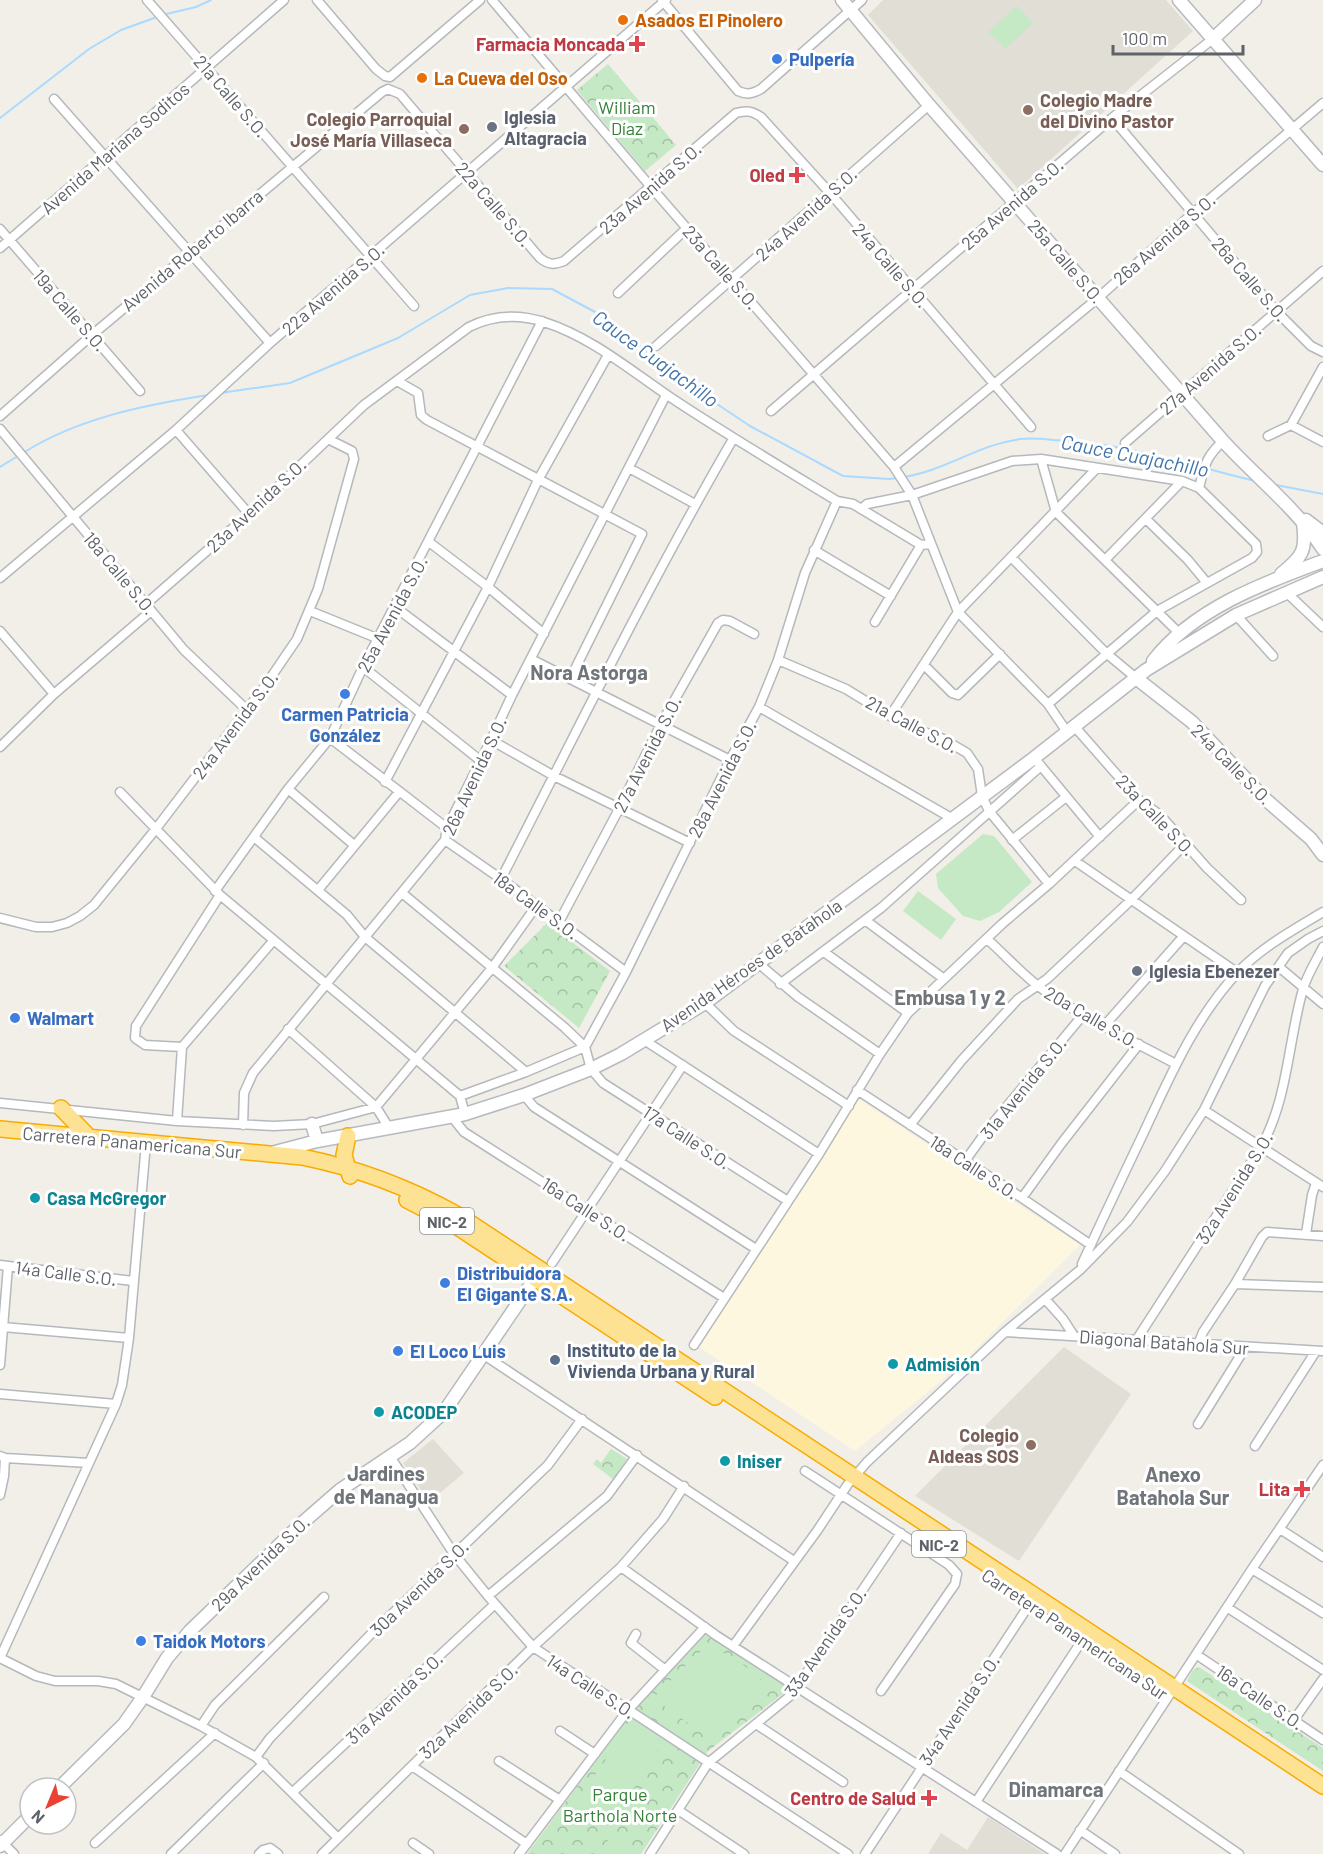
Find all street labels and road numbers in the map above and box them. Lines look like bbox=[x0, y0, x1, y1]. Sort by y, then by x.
street label: 21a Calle S.O. bbox=[189, 51, 273, 141]
street label: Avenida Mariana Soditos bbox=[36, 78, 194, 218]
street label: 23a Avenida S.O. bbox=[594, 138, 706, 238]
street label: 25a Avenida S.O. bbox=[956, 154, 1068, 254]
street label: 22a Calle S.O. bbox=[451, 157, 537, 251]
street label: 24a Avenida S.O. bbox=[751, 163, 861, 265]
street label: Avenida Roberto Ibarra bbox=[117, 184, 267, 316]
street label: 26a Avenida S.O. bbox=[1108, 189, 1220, 289]
street label: 25a Calle S.O. bbox=[1023, 214, 1109, 308]
street label: 24a Calle S.O. bbox=[848, 218, 934, 312]
street label: 23a Calle S.O. bbox=[678, 220, 764, 314]
street label: 26a Calle S.O. bbox=[1207, 232, 1293, 326]
street label: 22a Avenida S.O. bbox=[277, 239, 389, 339]
street label: 19a Calle S.O. bbox=[28, 265, 112, 355]
street label: 27a Avenida S.O. bbox=[1155, 319, 1265, 419]
street label: 23a Avenida S.O. bbox=[202, 453, 310, 557]
street label: 18a Calle S.O. bbox=[79, 527, 161, 619]
street label: 25a Avenida S.O. bbox=[352, 552, 432, 676]
street label: 24a Avenida S.O. bbox=[187, 667, 283, 783]
street label: 21a Calle S.O. bbox=[862, 691, 962, 757]
street label: 27a Avenida S.O. bbox=[608, 692, 686, 816]
street label: 26a Avenida S.O. bbox=[437, 713, 511, 839]
street label: 28a Avenida S.O. bbox=[683, 717, 761, 841]
street label: 24a Calle S.O. bbox=[1187, 719, 1277, 809]
street label: 23a Calle S.O. bbox=[1112, 770, 1200, 860]
street label: 18a Calle S.O. bbox=[489, 866, 583, 944]
street label: Avenida Héroes de Batahola bbox=[656, 894, 846, 1036]
street label: 20a Calle S.O. bbox=[1041, 981, 1143, 1053]
street label: 31a Avenida S.O. bbox=[975, 1033, 1071, 1143]
street label: 17a Calle S.O. bbox=[639, 1100, 735, 1174]
street label: Carretera Panamericana Sur bbox=[22, 1121, 243, 1163]
street label: 32a Avenida S.O. bbox=[1191, 1128, 1277, 1248]
street label: 18a Calle S.O. bbox=[926, 1130, 1022, 1204]
street label: 16a Calle S.O. bbox=[538, 1172, 634, 1246]
road number: NIC-2 bbox=[420, 1208, 474, 1234]
street label: 14a Calle S.O. bbox=[14, 1256, 118, 1290]
street label: Diagonal Batahola Sur bbox=[1078, 1325, 1250, 1359]
street label: 29a Avenida S.O. bbox=[206, 1511, 314, 1615]
road number: NIC-2 bbox=[912, 1531, 966, 1557]
street label: 30a Avenida S.O. bbox=[365, 1535, 473, 1641]
street label: Carretera Panamericana Sur bbox=[978, 1563, 1173, 1705]
street label: 33a Avenida S.O. bbox=[779, 1583, 871, 1701]
street label: 31a Avenida S.O. bbox=[341, 1647, 447, 1749]
street label: 14a Calle S.O. bbox=[542, 1649, 640, 1723]
street label: 34a Avenida S.O. bbox=[914, 1651, 1004, 1769]
street label: 32a Avenida S.O. bbox=[414, 1659, 522, 1763]
street label: 16a Calle S.O. bbox=[1212, 1660, 1308, 1734]

